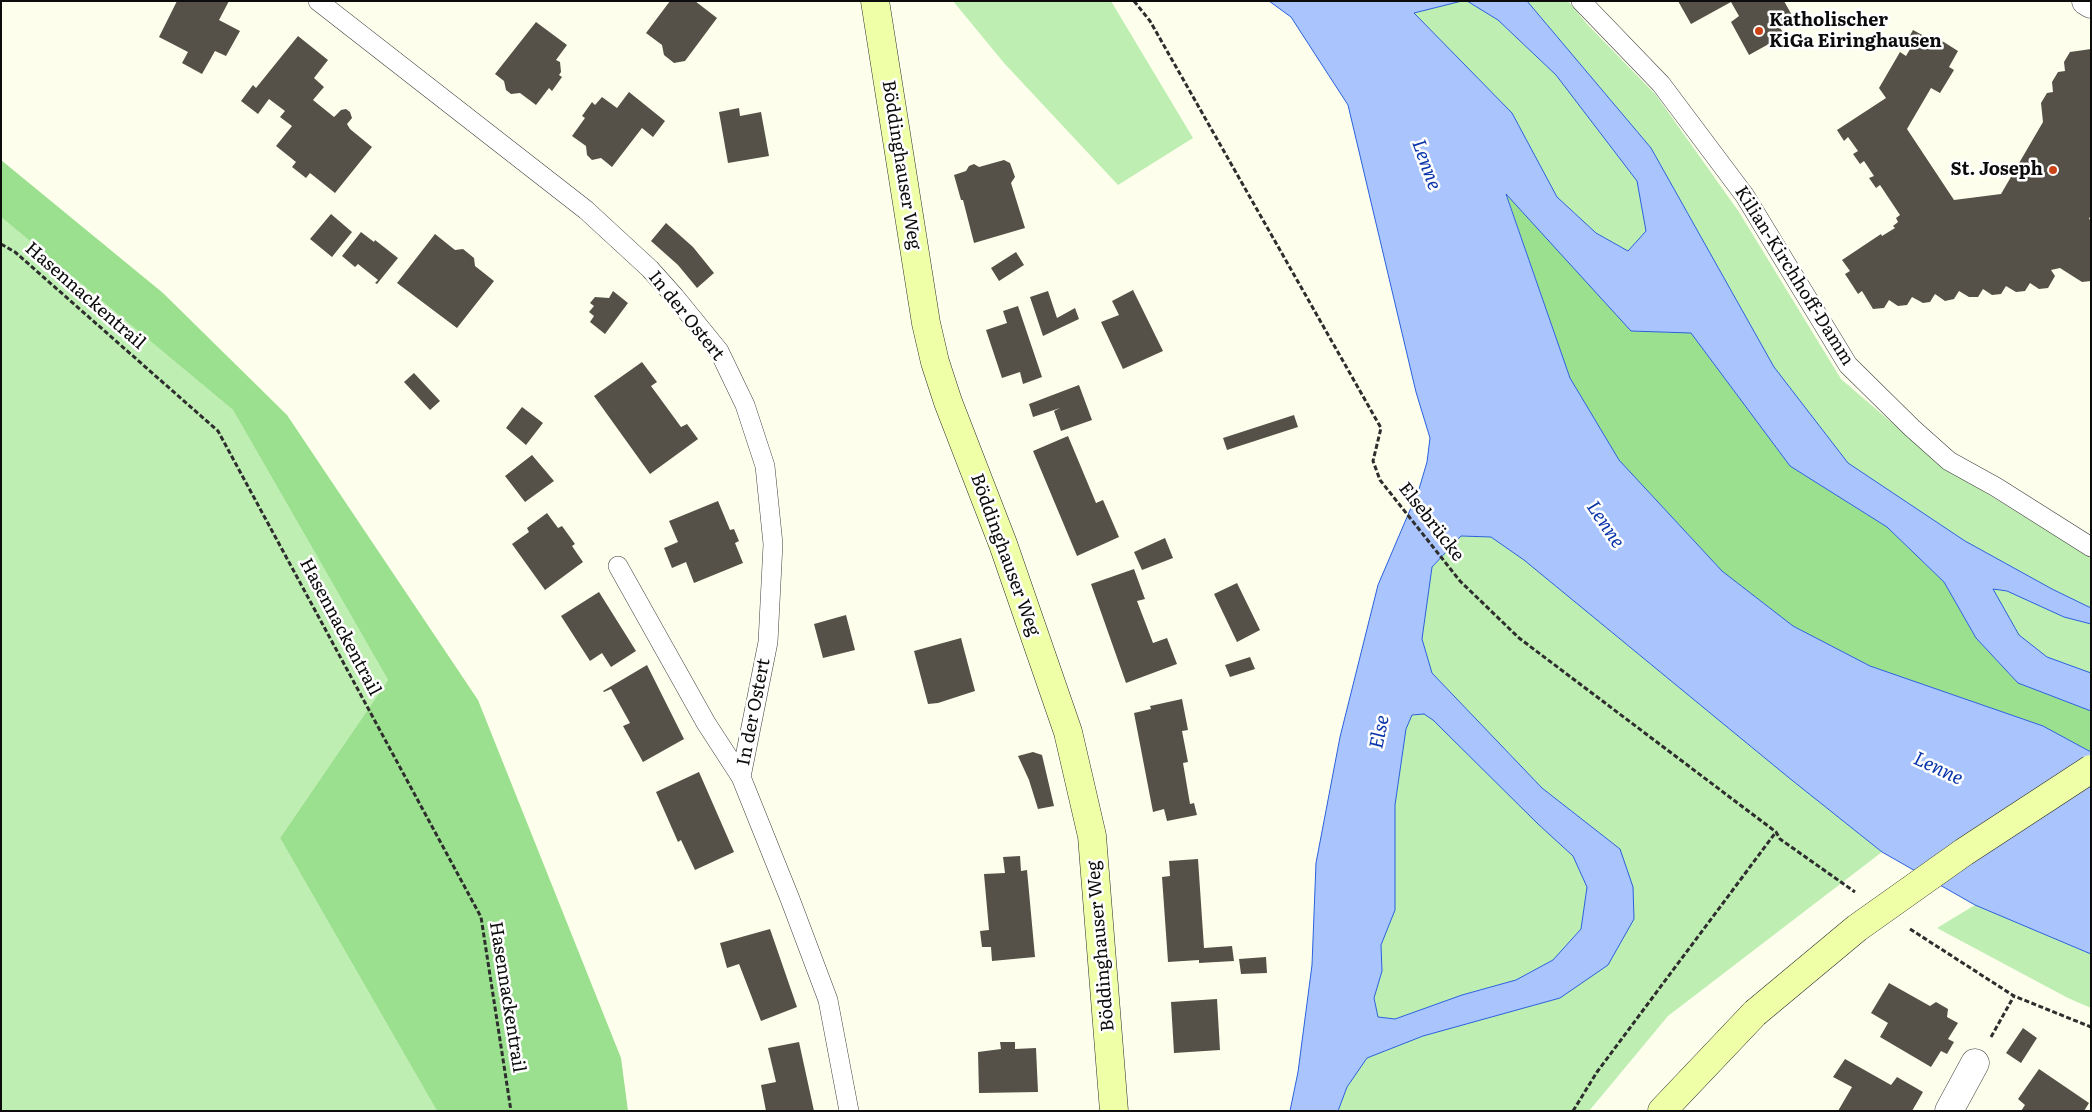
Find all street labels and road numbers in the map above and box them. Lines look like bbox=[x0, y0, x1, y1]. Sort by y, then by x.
street label: Böddinghauser Weg bbox=[877, 79, 925, 251]
street label: Kilian-Kirchhoff-Damm bbox=[1730, 182, 1858, 370]
street label: Hasennackentrail bbox=[20, 238, 150, 354]
street label: In der Ostert bbox=[643, 267, 729, 365]
street label: Böddinghauser Weg bbox=[966, 471, 1044, 639]
street label: Elsebrücke bbox=[1394, 478, 1468, 566]
street label: Hasennackentrail bbox=[295, 555, 385, 699]
street label: In der Ostert bbox=[733, 657, 775, 767]
street label: Böddinghauser Weg bbox=[1083, 860, 1119, 1032]
street label: Hasennackentrail bbox=[484, 920, 530, 1074]

